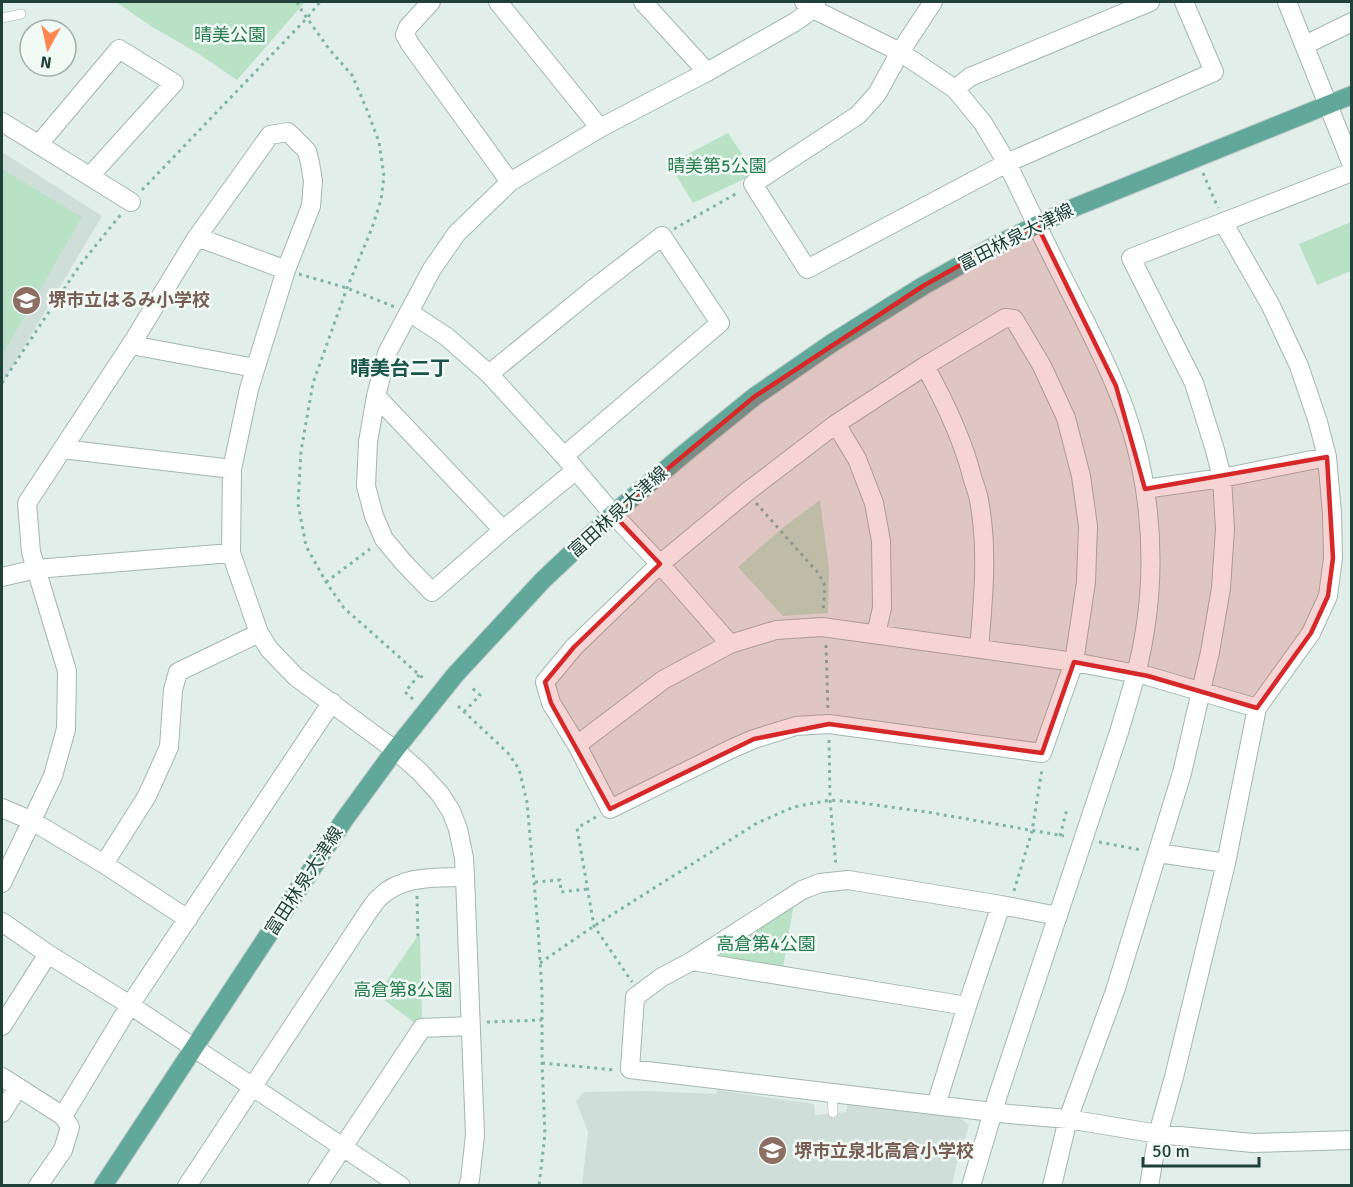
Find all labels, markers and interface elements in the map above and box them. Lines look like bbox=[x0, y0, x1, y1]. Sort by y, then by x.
north arrow bbox=[18, 18, 78, 78]
park label: 晴美公園 bbox=[194, 24, 266, 46]
text: N bbox=[39, 51, 53, 73]
park label: 晴美第5公園 bbox=[667, 155, 767, 177]
street label: 富田林泉大津線 bbox=[955, 199, 1077, 275]
school or university icon: 堺市立はるみ小学校 bbox=[11, 284, 43, 316]
place label: 堺市立はるみ小学校 bbox=[48, 289, 210, 311]
district label: 晴美台二丁 bbox=[350, 356, 450, 381]
street label: 富田林泉大津線 bbox=[564, 462, 672, 562]
street label: 富田林泉大津線 bbox=[260, 822, 348, 940]
park label: 高倉第4公園 bbox=[716, 933, 816, 955]
park label: 高倉第8公園 bbox=[353, 979, 453, 1001]
scale bar bbox=[1143, 1130, 1258, 1168]
school or university icon: 堺市立泉北高倉小学校 bbox=[757, 1135, 789, 1167]
place label: 堺市立泉北高倉小学校 bbox=[794, 1140, 974, 1162]
text: 50 m bbox=[1152, 1140, 1190, 1162]

